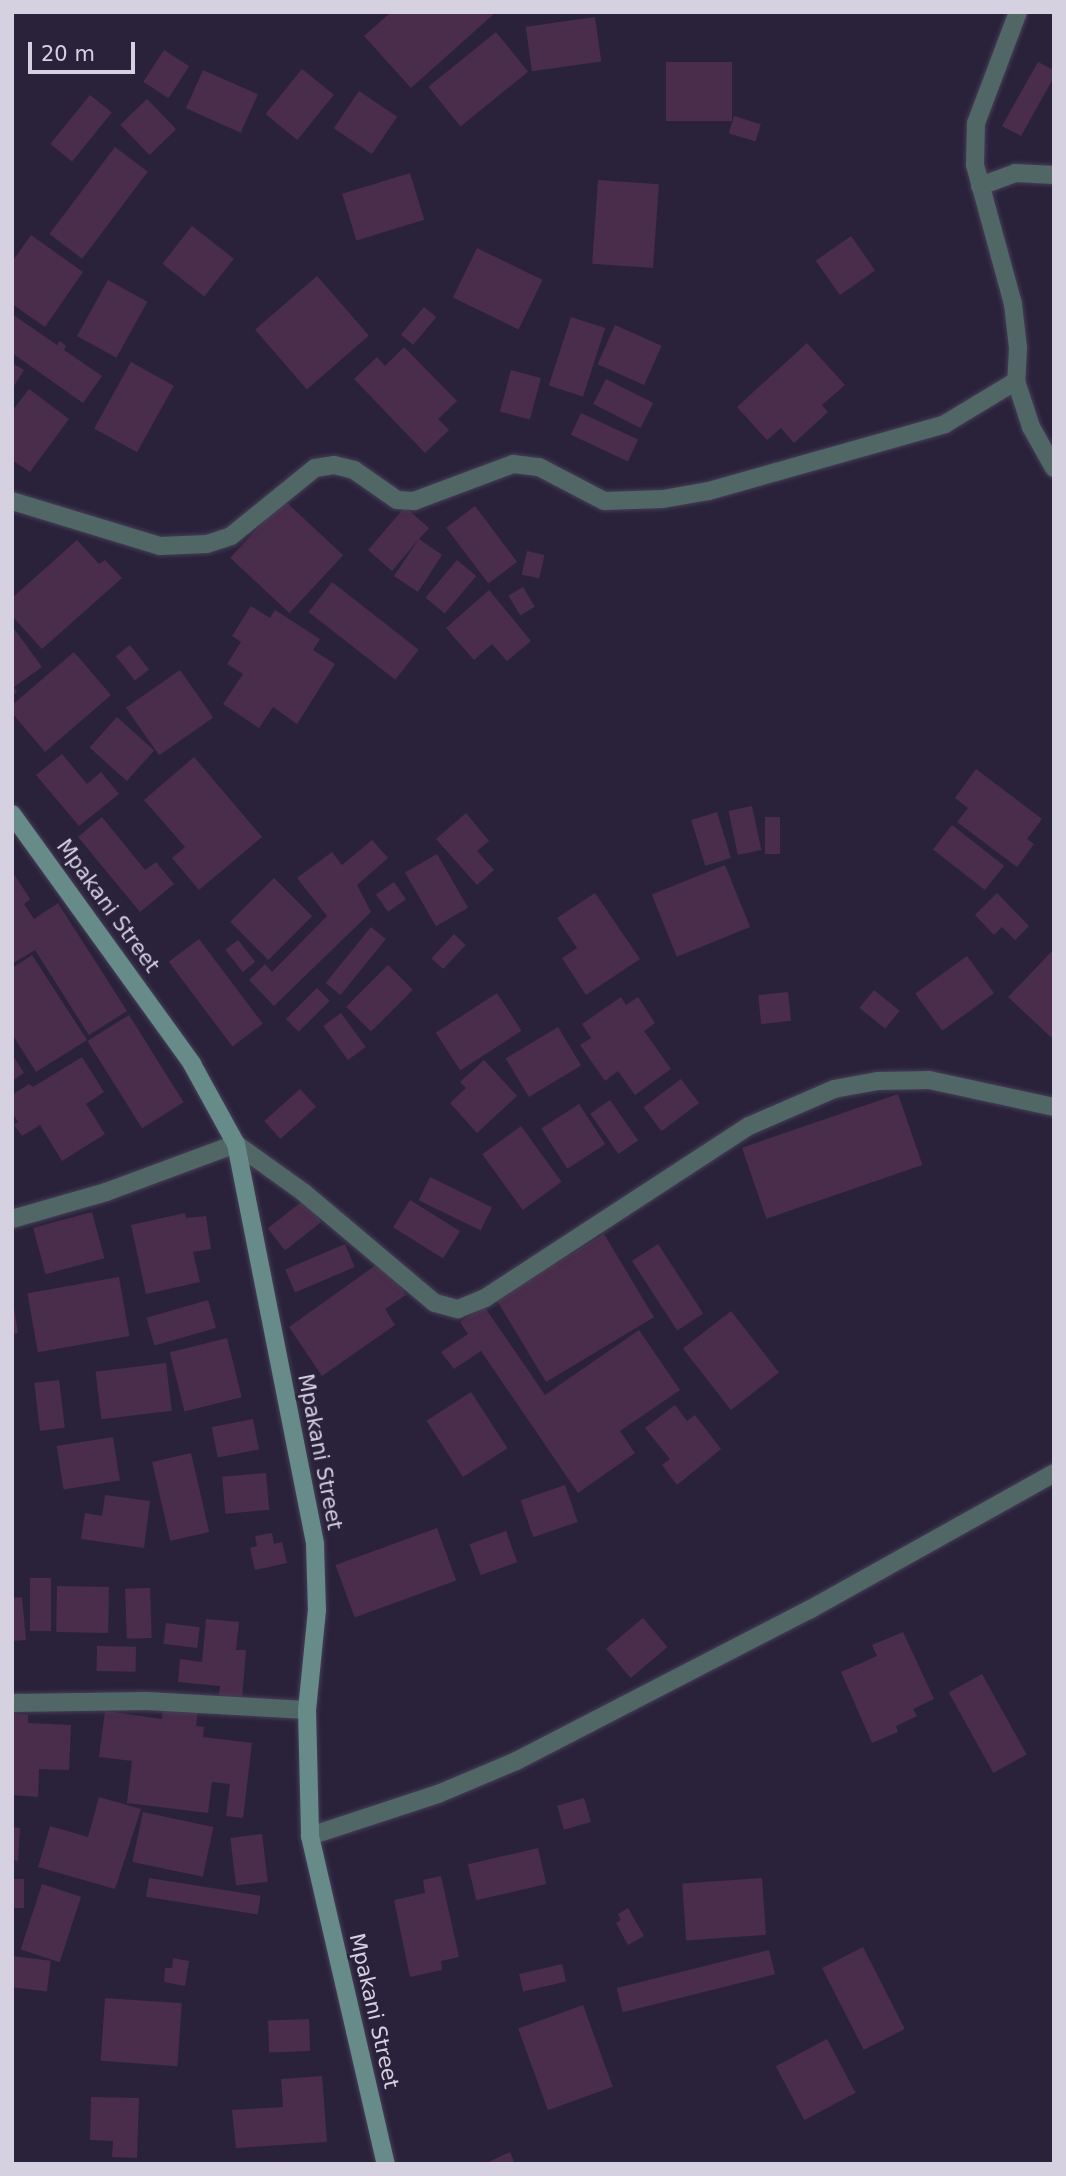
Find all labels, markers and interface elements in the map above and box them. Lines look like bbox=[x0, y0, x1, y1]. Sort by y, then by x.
scale bar bbox=[32, 28, 138, 72]
text: 20 m bbox=[41, 42, 95, 66]
street label: Mpakani Street bbox=[51, 834, 165, 978]
street label: Mpakani Street bbox=[292, 1372, 348, 1532]
street label: Mpakani Street bbox=[344, 1931, 404, 2091]

